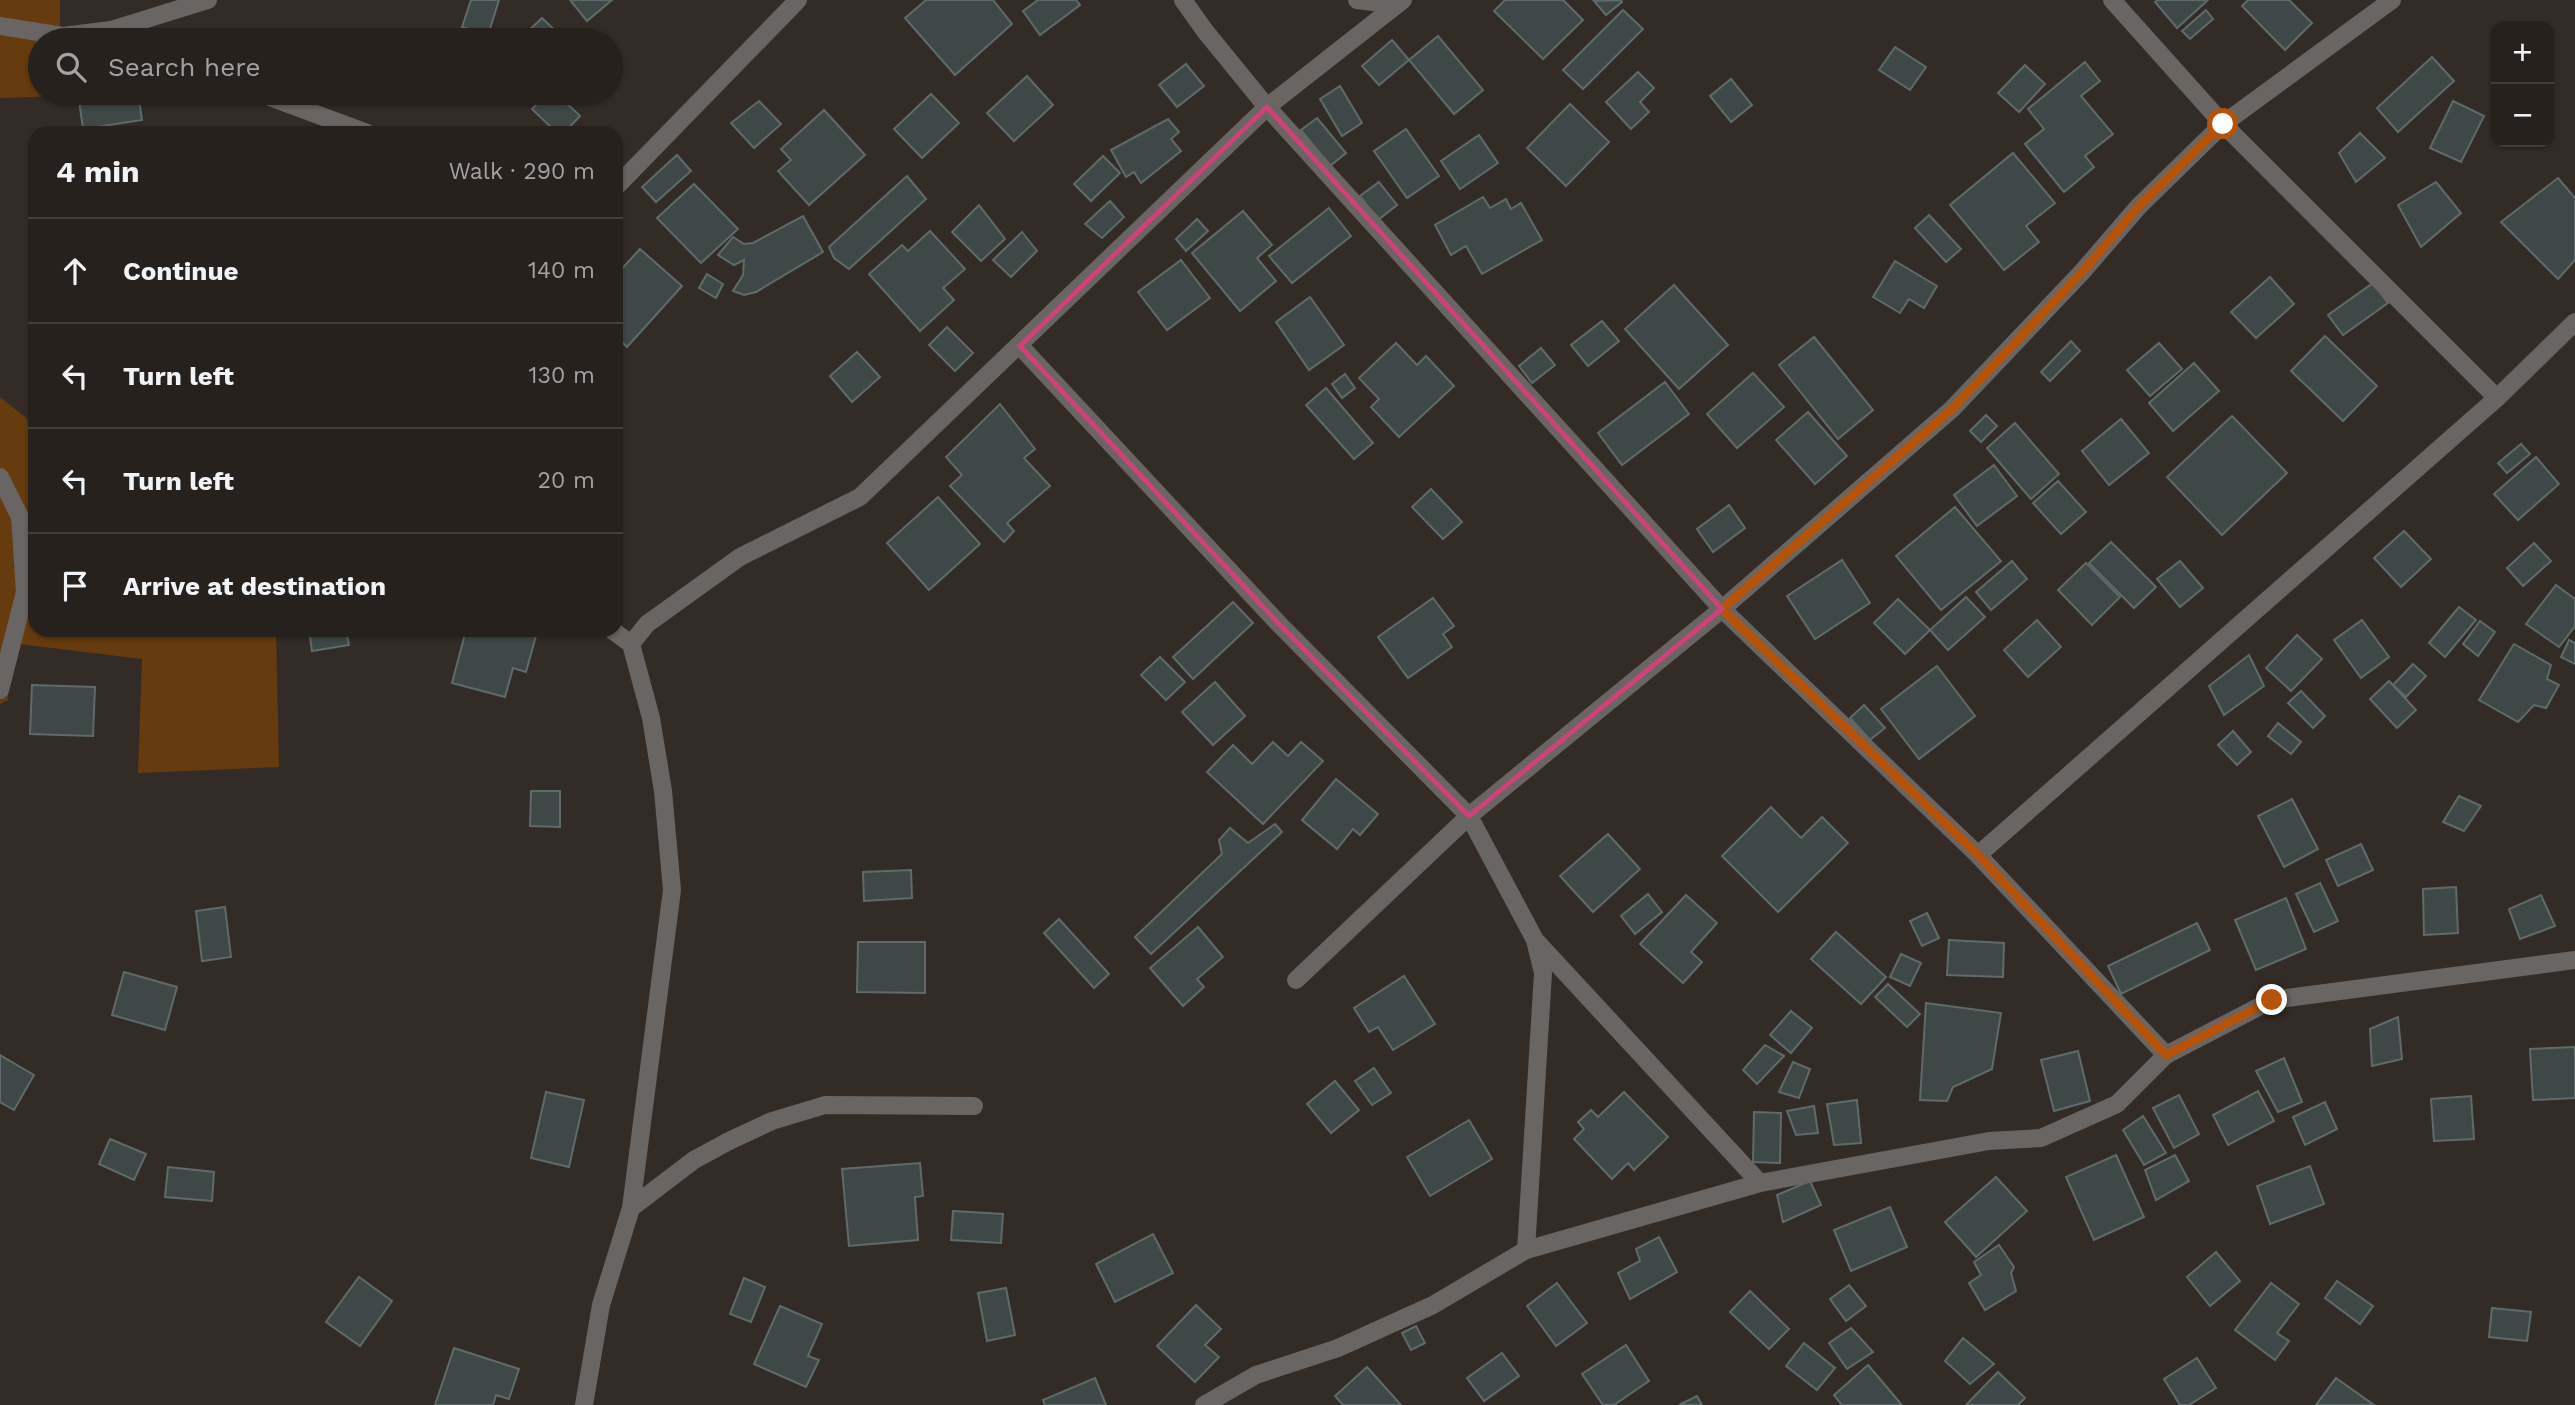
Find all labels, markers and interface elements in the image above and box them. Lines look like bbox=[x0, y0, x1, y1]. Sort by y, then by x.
map controls bbox=[2491, 21, 2554, 147]
button: + bbox=[2491, 21, 2554, 84]
search box bbox=[28, 28, 623, 105]
icon: search bbox=[52, 48, 90, 86]
text: Search here bbox=[108, 52, 260, 82]
button: − bbox=[2491, 84, 2554, 147]
route start bbox=[2207, 108, 2238, 139]
text: 4 min bbox=[56, 154, 140, 189]
text: Walk · 290 m bbox=[449, 158, 595, 185]
icon: ahead bbox=[56, 252, 94, 290]
text: Continue bbox=[123, 256, 239, 286]
text: 140 m bbox=[528, 257, 595, 284]
icon: left bbox=[56, 357, 94, 395]
text: Turn left bbox=[123, 361, 234, 391]
text: 130 m bbox=[529, 362, 595, 389]
icon: left bbox=[56, 462, 94, 500]
text: Turn left bbox=[123, 466, 234, 496]
text: 20 m bbox=[538, 467, 595, 494]
icon: arrive bbox=[56, 567, 94, 605]
text: Arrive at destination bbox=[123, 571, 386, 601]
route end bbox=[2256, 984, 2287, 1015]

